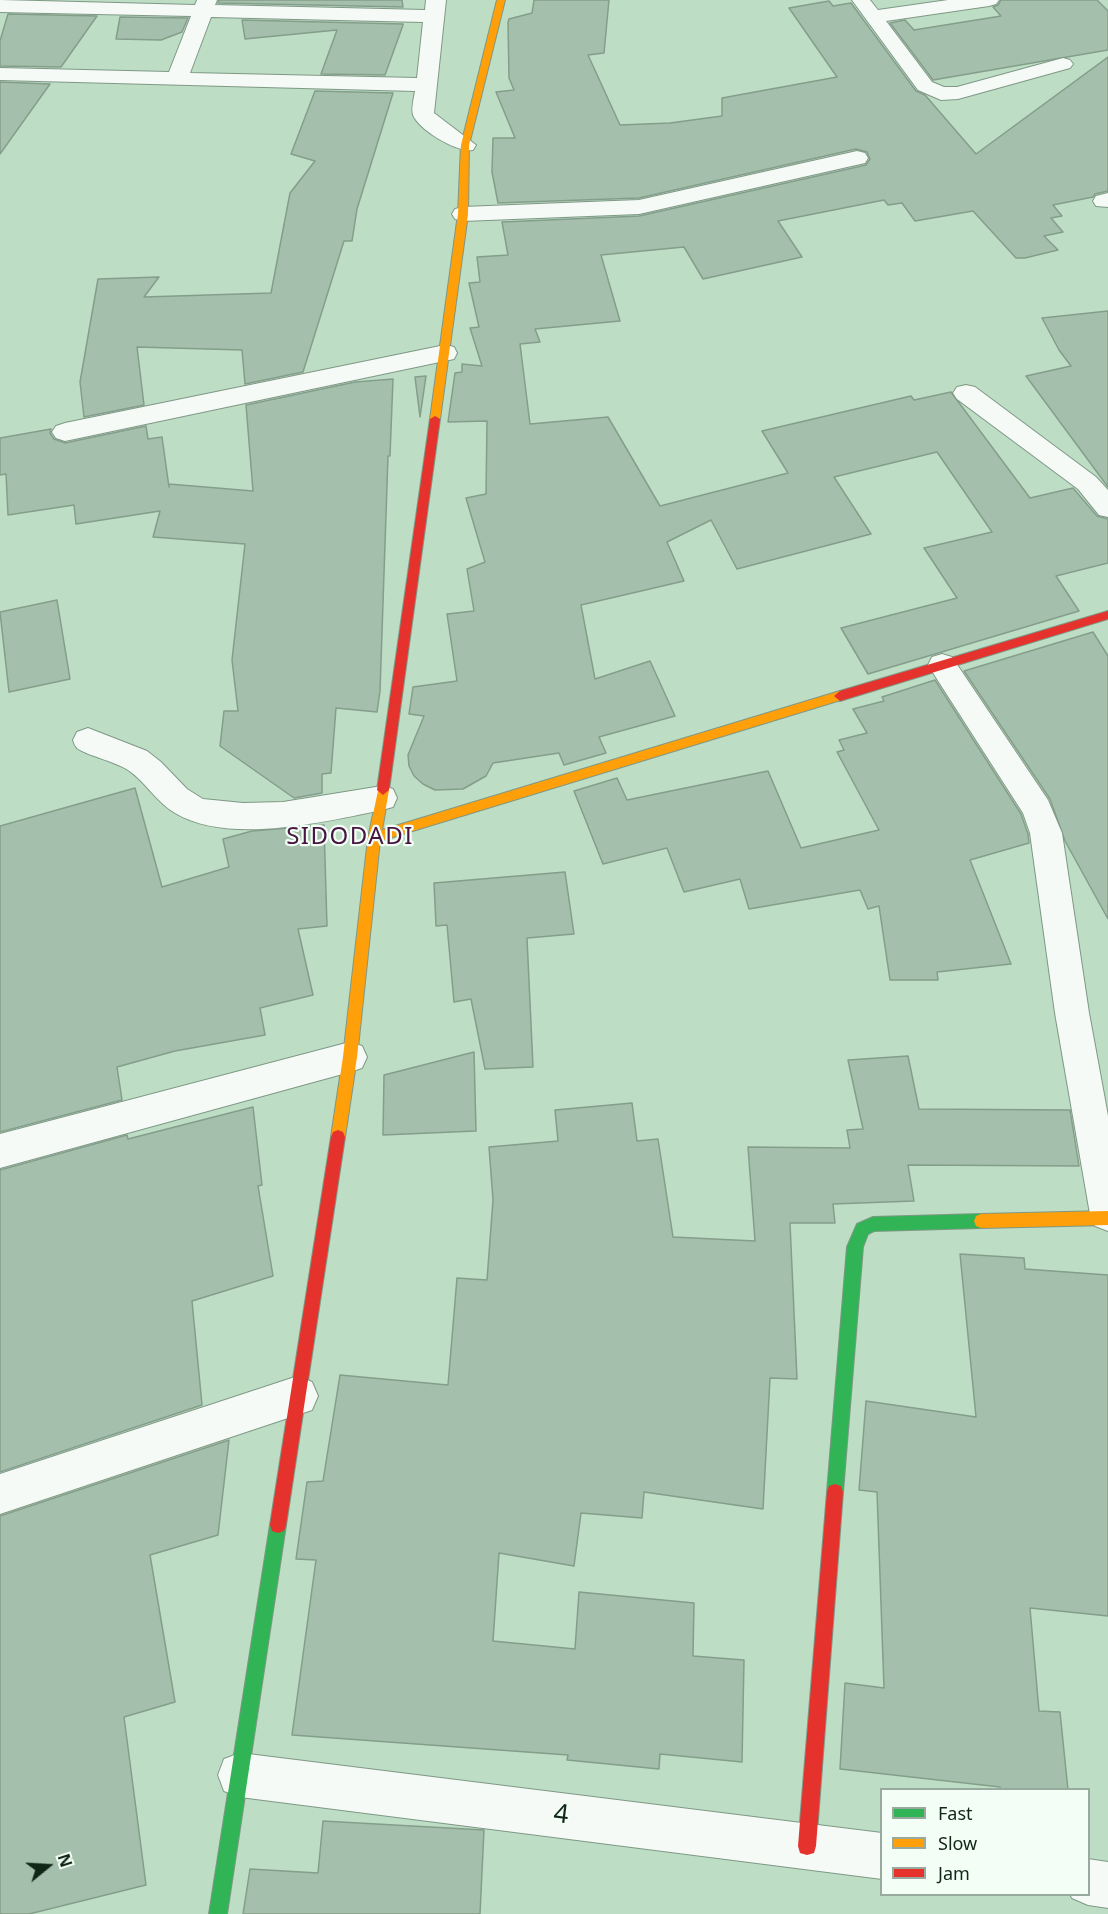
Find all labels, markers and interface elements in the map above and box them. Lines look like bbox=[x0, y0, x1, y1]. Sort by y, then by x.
district label: SIDODADI bbox=[286, 823, 414, 851]
legend bbox=[880, 1788, 1090, 1896]
street label: 4 bbox=[552, 1799, 570, 1831]
text: Fast bbox=[938, 1801, 973, 1825]
text: Slow bbox=[938, 1831, 977, 1855]
north arrow bbox=[18, 1836, 78, 1896]
text: N bbox=[53, 1851, 78, 1870]
text: Jam bbox=[938, 1861, 970, 1885]

